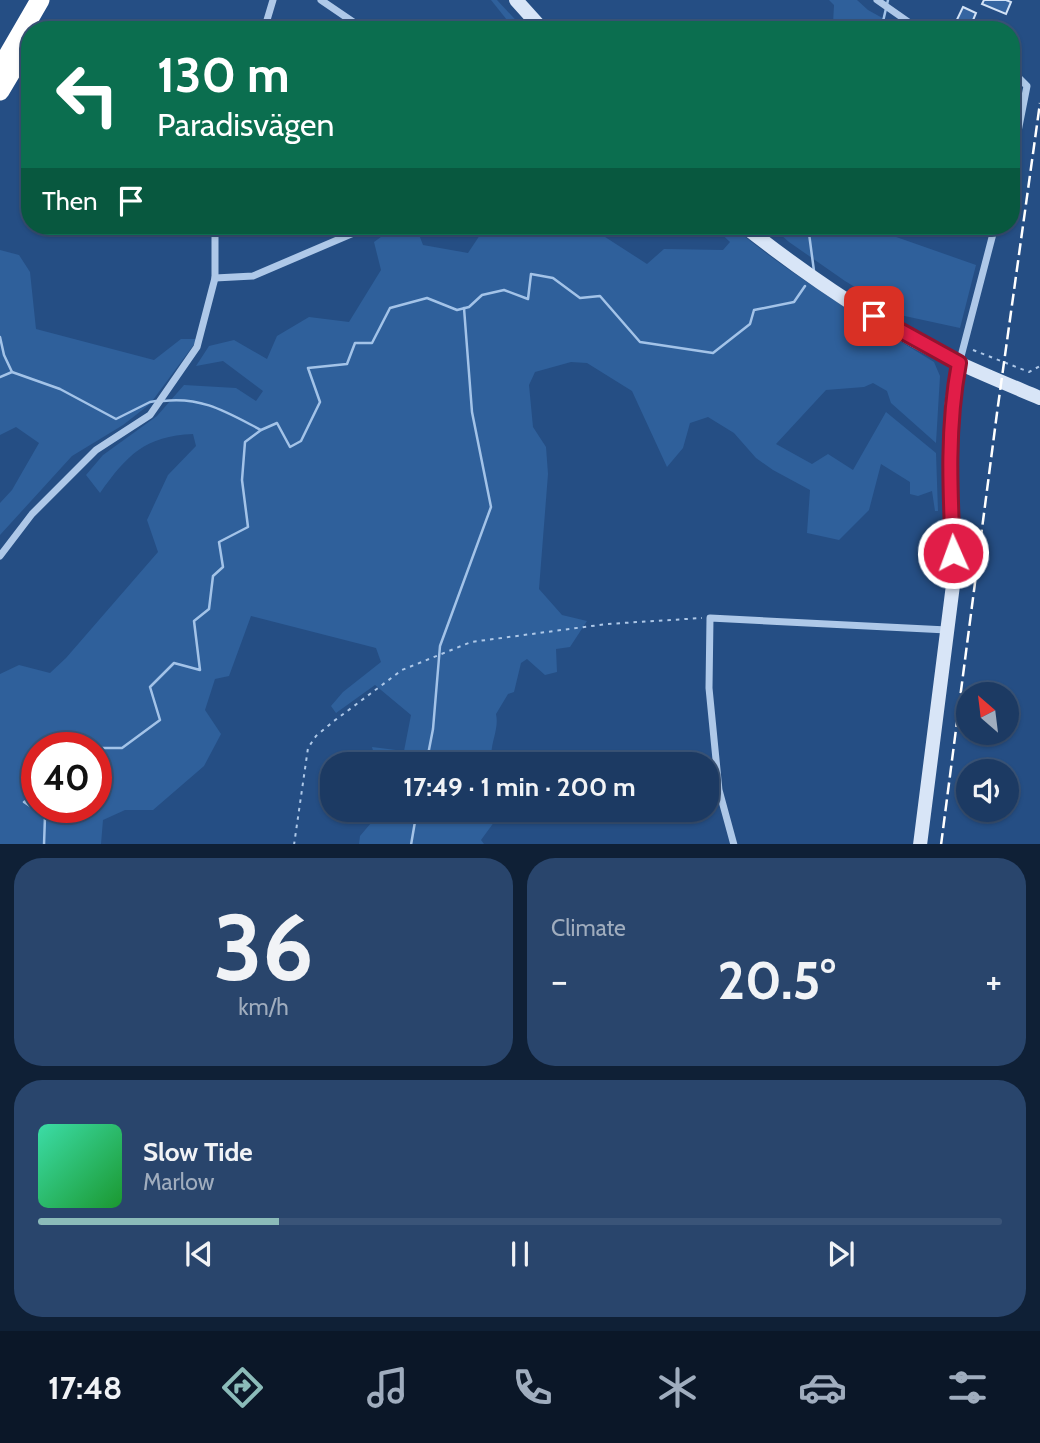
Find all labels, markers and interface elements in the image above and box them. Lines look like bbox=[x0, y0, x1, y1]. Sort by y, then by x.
text: 130 m bbox=[157, 45, 290, 104]
icon: left bbox=[42, 49, 133, 140]
text: Paradisvägen bbox=[157, 105, 334, 144]
icon: arrive bbox=[112, 182, 150, 220]
text: Then bbox=[42, 185, 98, 217]
pin bbox=[844, 286, 904, 346]
icon: arrive bbox=[855, 297, 893, 335]
position arrow bbox=[916, 516, 990, 590]
north arrow bbox=[956, 682, 1018, 746]
map controls bbox=[956, 682, 1019, 822]
speed limit sign: 40 bbox=[21, 732, 112, 823]
button: sound bbox=[956, 759, 1019, 822]
text: 17:49 · 1 min · 200 m bbox=[403, 771, 636, 803]
text: 36 bbox=[213, 892, 314, 1003]
text: Climate bbox=[551, 914, 626, 942]
text: 20.5° bbox=[717, 949, 836, 1012]
text: − bbox=[551, 957, 568, 1004]
text: + bbox=[985, 957, 1002, 1004]
text: km/h bbox=[238, 993, 289, 1021]
text: Slow Tide bbox=[143, 1136, 253, 1168]
text: Marlow bbox=[143, 1168, 214, 1196]
icon: previous bbox=[180, 1235, 218, 1273]
icon: pause bbox=[501, 1235, 539, 1273]
icon: next bbox=[822, 1235, 860, 1273]
icon: directions bbox=[218, 1363, 267, 1412]
icon: music bbox=[363, 1363, 412, 1412]
icon: phone bbox=[508, 1363, 557, 1412]
icon: climate bbox=[653, 1363, 702, 1412]
icon: car bbox=[798, 1363, 847, 1412]
icon: filters bbox=[943, 1363, 992, 1412]
text: 17:48 bbox=[48, 1368, 122, 1407]

